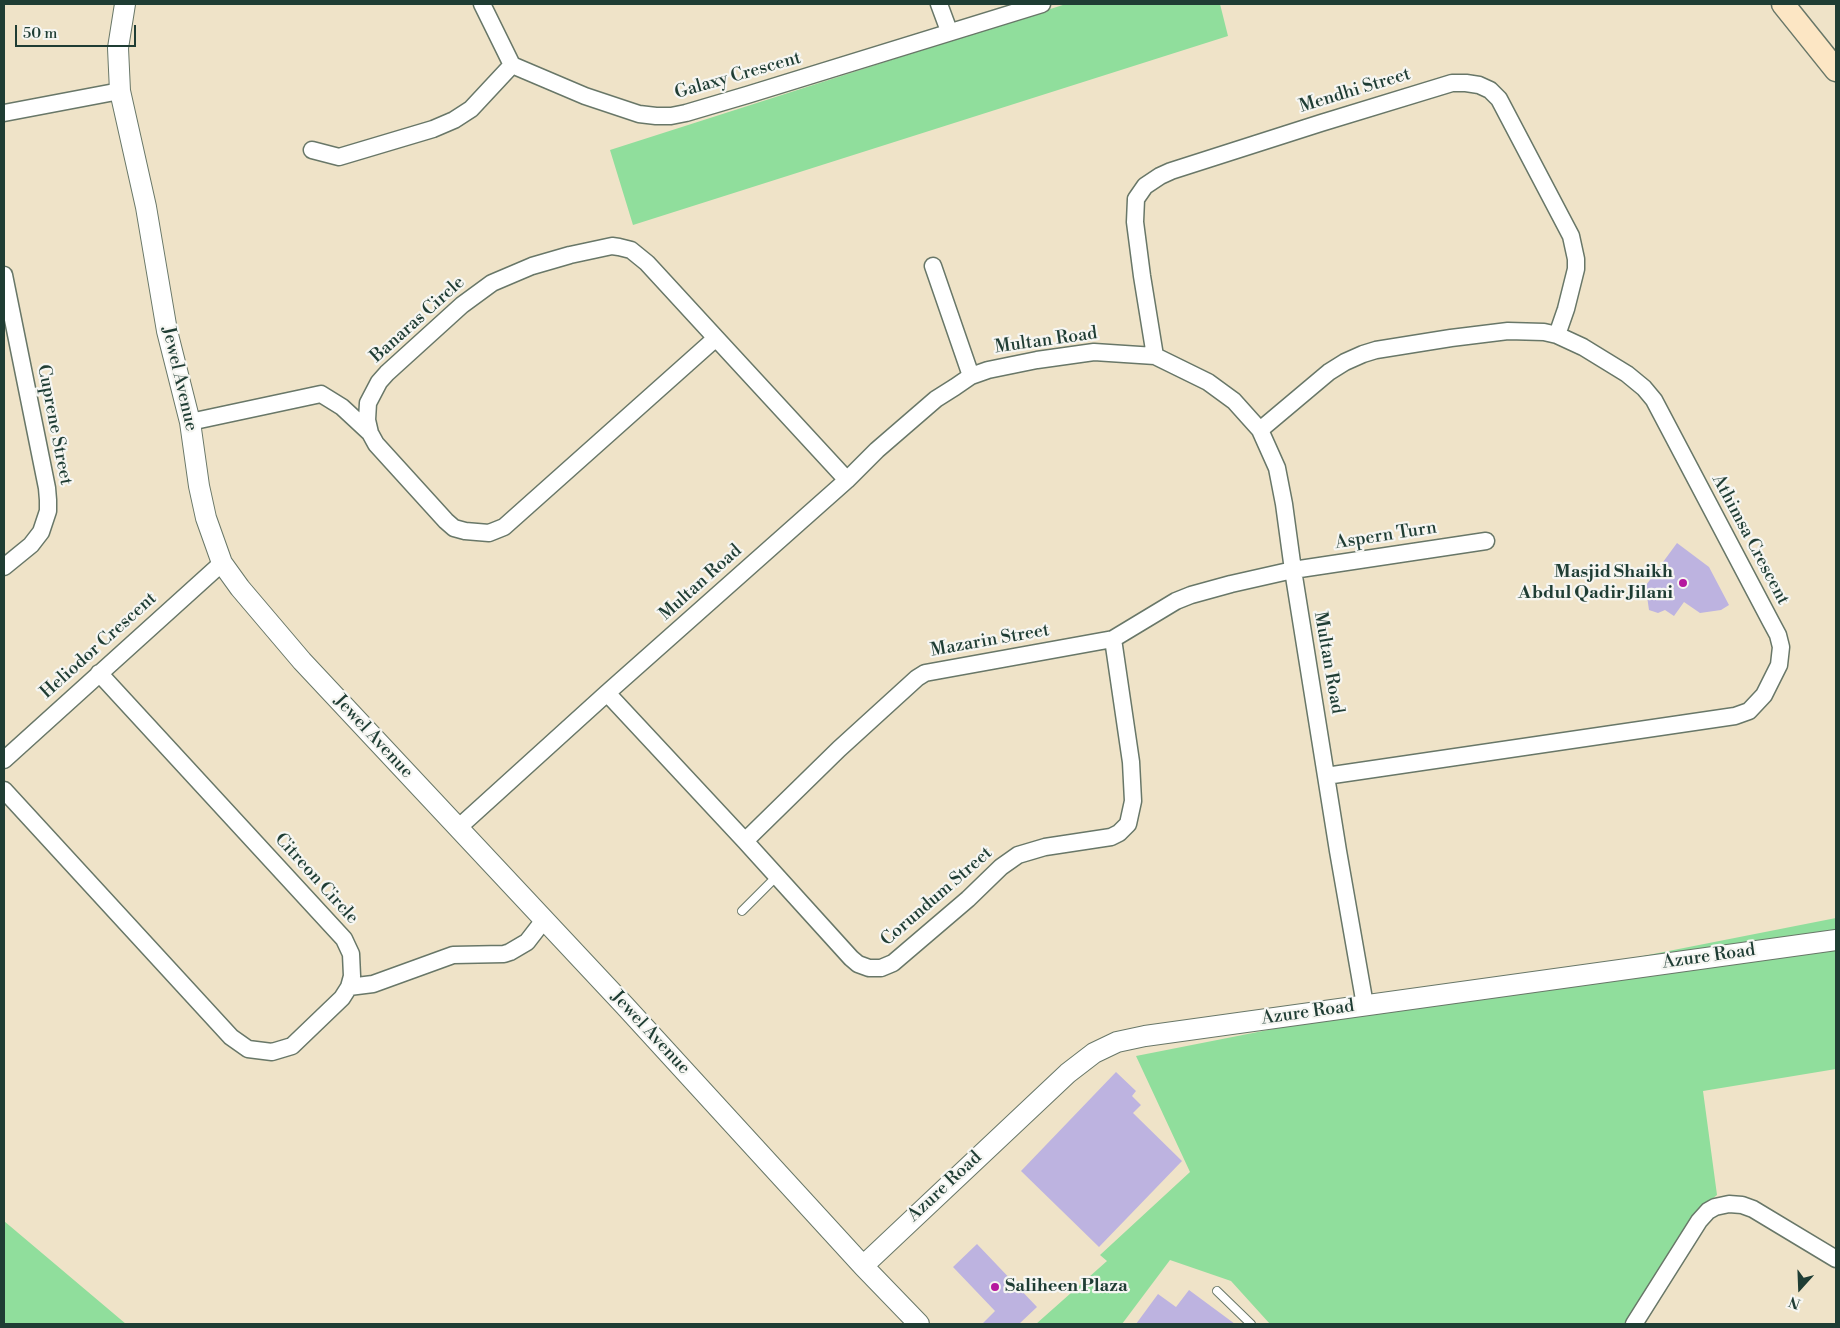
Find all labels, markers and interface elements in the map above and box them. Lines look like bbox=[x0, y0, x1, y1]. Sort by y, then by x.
scale bar bbox=[18, 15, 139, 47]
text: 50 m bbox=[23, 24, 57, 43]
street label: Galaxy Crescent bbox=[672, 48, 804, 104]
street label: Mendhi Street bbox=[1297, 64, 1413, 118]
street label: Banaras Circle bbox=[366, 272, 470, 368]
street label: Multan Road bbox=[993, 323, 1099, 359]
street label: Jewel Avenue bbox=[156, 325, 202, 433]
street label: Cuprene Street bbox=[32, 363, 76, 487]
street label: Athimsa Crescent bbox=[1707, 471, 1793, 609]
street label: Aspern Turn bbox=[1334, 517, 1438, 555]
street label: Multan Road bbox=[655, 540, 747, 626]
place label: Masjid Shaikh Abdul Qadir Jilani bbox=[1518, 562, 1673, 604]
marker: Masjid Shaikh Abdul Qadir Jilani bbox=[1677, 577, 1689, 589]
street label: Heliodor Crescent bbox=[36, 588, 162, 704]
street label: Multan Road bbox=[1308, 610, 1348, 716]
street label: Mazarin Street bbox=[929, 620, 1051, 662]
street label: Jewel Avenue bbox=[329, 691, 417, 783]
street label: Citreon Circle bbox=[270, 829, 362, 929]
street label: Corundum Street bbox=[877, 843, 997, 951]
street label: Azure Road bbox=[1661, 940, 1757, 974]
street label: Jewel Avenue bbox=[606, 987, 694, 1079]
street label: Azure Road bbox=[1260, 996, 1356, 1030]
street label: Azure Road bbox=[903, 1147, 987, 1227]
north arrow bbox=[1775, 1263, 1825, 1313]
place label: Saliheen Plaza bbox=[1005, 1276, 1128, 1298]
marker: Saliheen Plaza bbox=[989, 1281, 1001, 1293]
text: N bbox=[1787, 1292, 1803, 1312]

